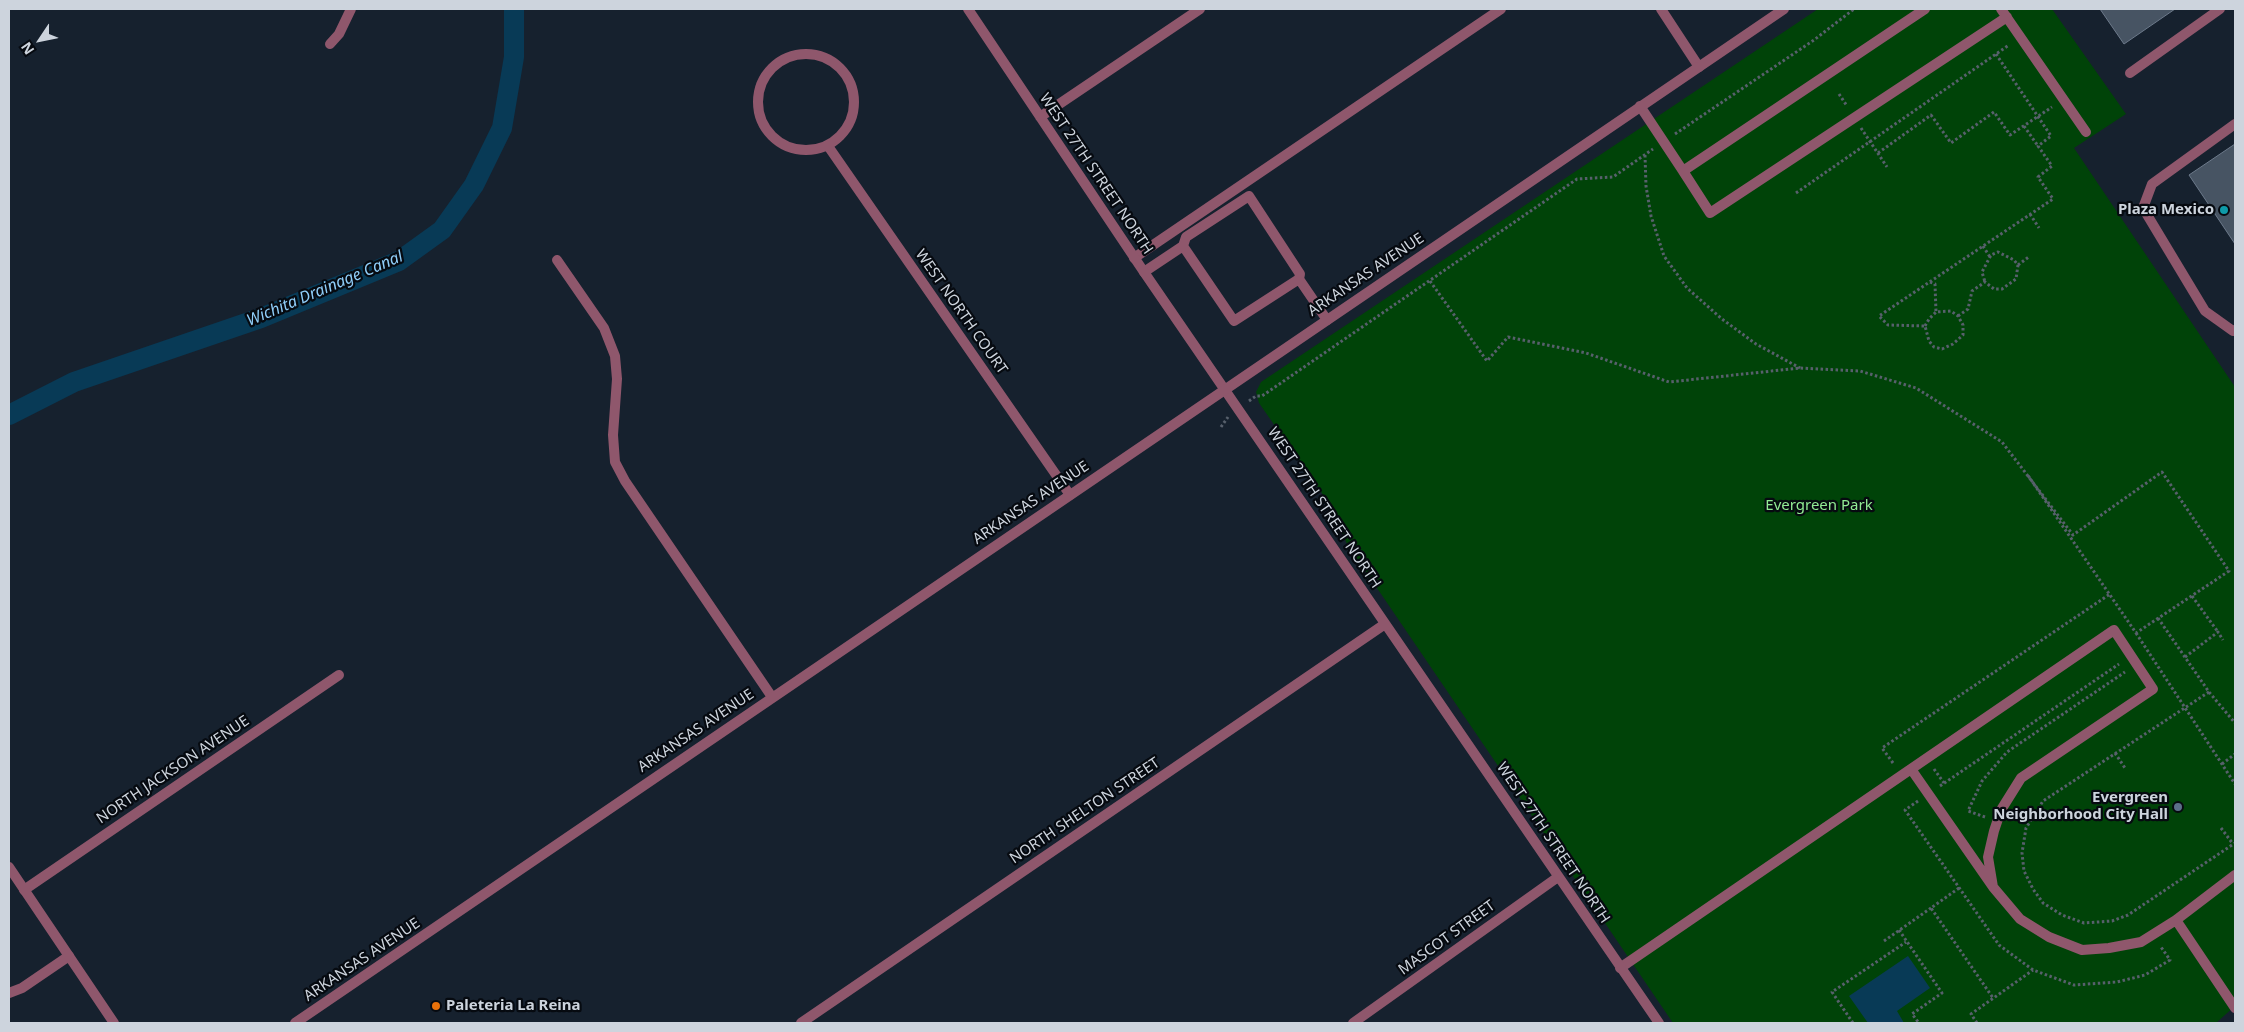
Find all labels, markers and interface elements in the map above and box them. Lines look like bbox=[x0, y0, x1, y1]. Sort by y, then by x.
north arrow bbox=[15, 15, 65, 65]
text: N bbox=[16, 39, 38, 59]
street label: WEST 27TH STREET NORTH bbox=[1035, 90, 1157, 258]
place label: Plaza Mexico bbox=[2118, 201, 2214, 219]
marker: Plaza Mexico bbox=[2218, 204, 2230, 216]
street label: ARKANSAS AVENUE bbox=[1305, 229, 1427, 321]
street label: WEST NORTH COURT bbox=[911, 246, 1011, 378]
water label: Wichita Drainage Canal bbox=[244, 247, 406, 331]
street label: WEST 27TH STREET NORTH bbox=[1263, 424, 1385, 592]
street label: ARKANSAS AVENUE bbox=[970, 457, 1092, 549]
park label: Evergreen Park bbox=[1765, 497, 1873, 515]
street label: ARKANSAS AVENUE bbox=[635, 685, 757, 777]
street label: NORTH JACKSON AVENUE bbox=[93, 712, 253, 828]
street label: NORTH SHELTON STREET bbox=[1007, 754, 1163, 868]
street label: WEST 27TH STREET NORTH bbox=[1492, 759, 1614, 927]
place label: Evergreen Neighborhood City Hall bbox=[1993, 789, 2168, 824]
marker: Evergreen Neighborhood City Hall bbox=[2172, 801, 2184, 813]
street label: MASCOT STREET bbox=[1395, 897, 1499, 979]
street label: ARKANSAS AVENUE bbox=[301, 914, 423, 1006]
place label: Paleteria La Reina bbox=[446, 997, 581, 1015]
marker: Paleteria La Reina bbox=[430, 1000, 442, 1012]

